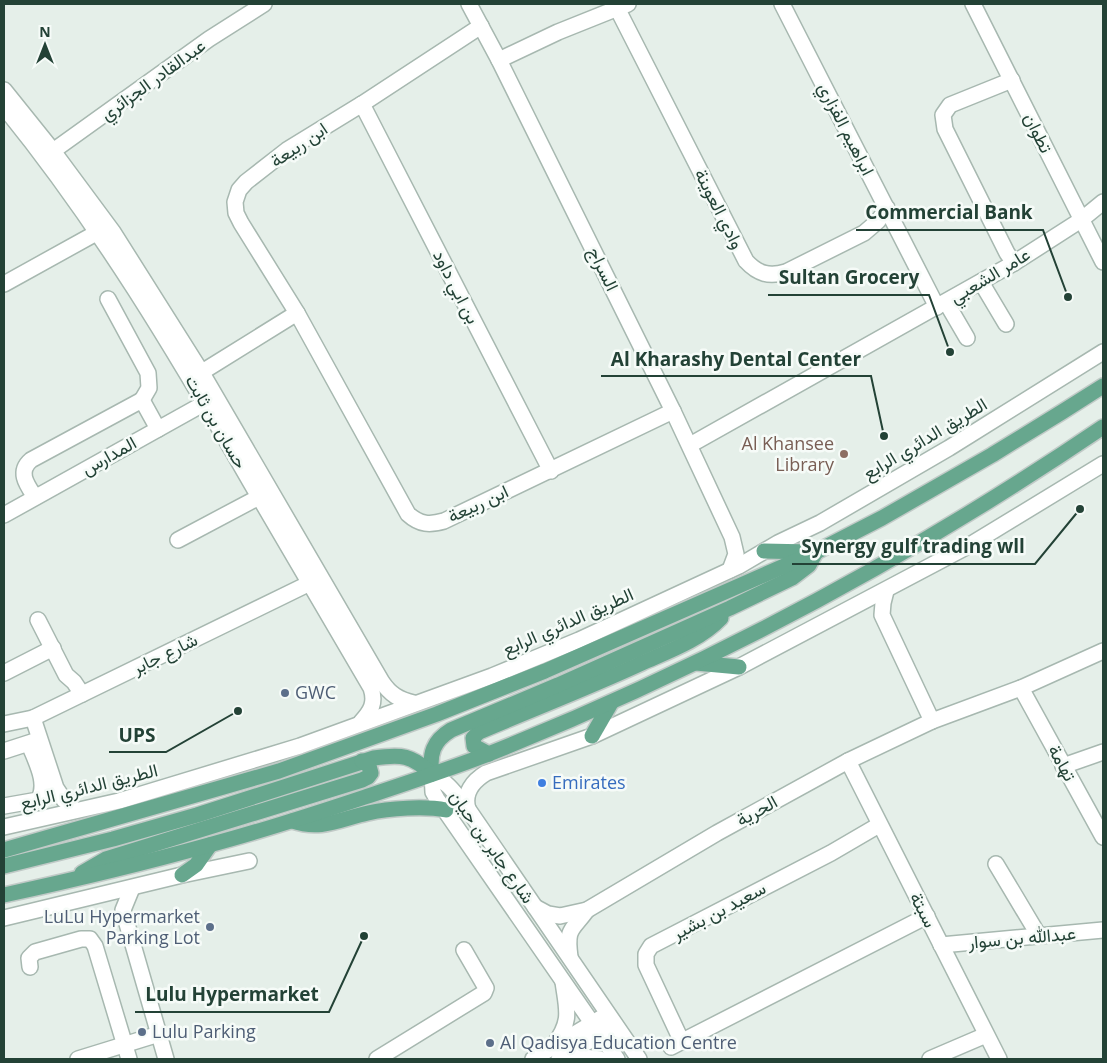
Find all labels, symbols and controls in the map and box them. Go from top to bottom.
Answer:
north arrow [20,20,70,70]
text: N [39,22,51,41]
street label: عبدالقادر الجزائري [95,33,212,129]
street label: ابراهيم الفزاري [810,78,881,181]
street label: تطوان [1019,108,1059,157]
street label: ابن ربيعة [265,116,332,172]
street label: وادي العوينة [686,164,750,254]
callout: Commercial Bank [856,196,1043,230]
text: Commercial Bank [865,199,1033,225]
street label: السراج [582,242,625,295]
street label: عامر الشعبي [945,242,1036,312]
street label: بن ابي داود [425,246,486,329]
callout: Sultan Grocery [768,261,929,295]
text: Sultan Grocery [779,264,919,290]
callout: Al Kharashy Dental Center [601,342,871,376]
text: Al Kharashy Dental Center [611,346,862,372]
street label: حسان بن ثابت [180,370,253,473]
street label: الطريق الدائري الرابع [858,392,993,488]
street label: المدارس [77,430,140,480]
place label: Al Khansee Library [742,431,835,476]
marker: Al Khansee Library [838,448,850,460]
street label: ابن ربيعة [443,479,512,528]
callout: Synergy gulf trading wll [792,530,1035,564]
text: Synergy gulf trading wll [801,533,1025,559]
street label: الطريق الدائري الرابع [498,581,638,664]
street label: شارع جابر [127,627,202,681]
place label: GWC [295,680,336,704]
marker: GWC [279,687,291,699]
callout: UPS [109,718,166,752]
text: UPS [119,722,155,748]
street label: تهامة [1043,740,1083,785]
street label: الطريق الدائري الرابع [17,757,161,819]
place label: Emirates [552,770,626,794]
marker: Emirates [536,777,548,789]
street label: شارع جابر بن حيان [444,785,541,908]
street label: الحرية [732,789,781,831]
street label: سعيد بن بشير [667,875,770,945]
street label: سبتة [905,888,943,931]
place label: LuLu Hypermarket Parking Lot [44,904,200,949]
street label: عبدالله بن سوار [966,920,1077,954]
marker: LuLu Hypermarket Parking Lot [204,921,216,933]
callout: Lulu Hypermarket [135,978,329,1012]
text: Lulu Hypermarket [145,981,319,1007]
place label: Lulu Parking [152,1019,256,1043]
marker: Lulu Parking [136,1026,148,1038]
place label: Al Qadisya Education Centre [500,1030,737,1054]
marker: Al Qadisya Education Centre [484,1037,496,1049]

